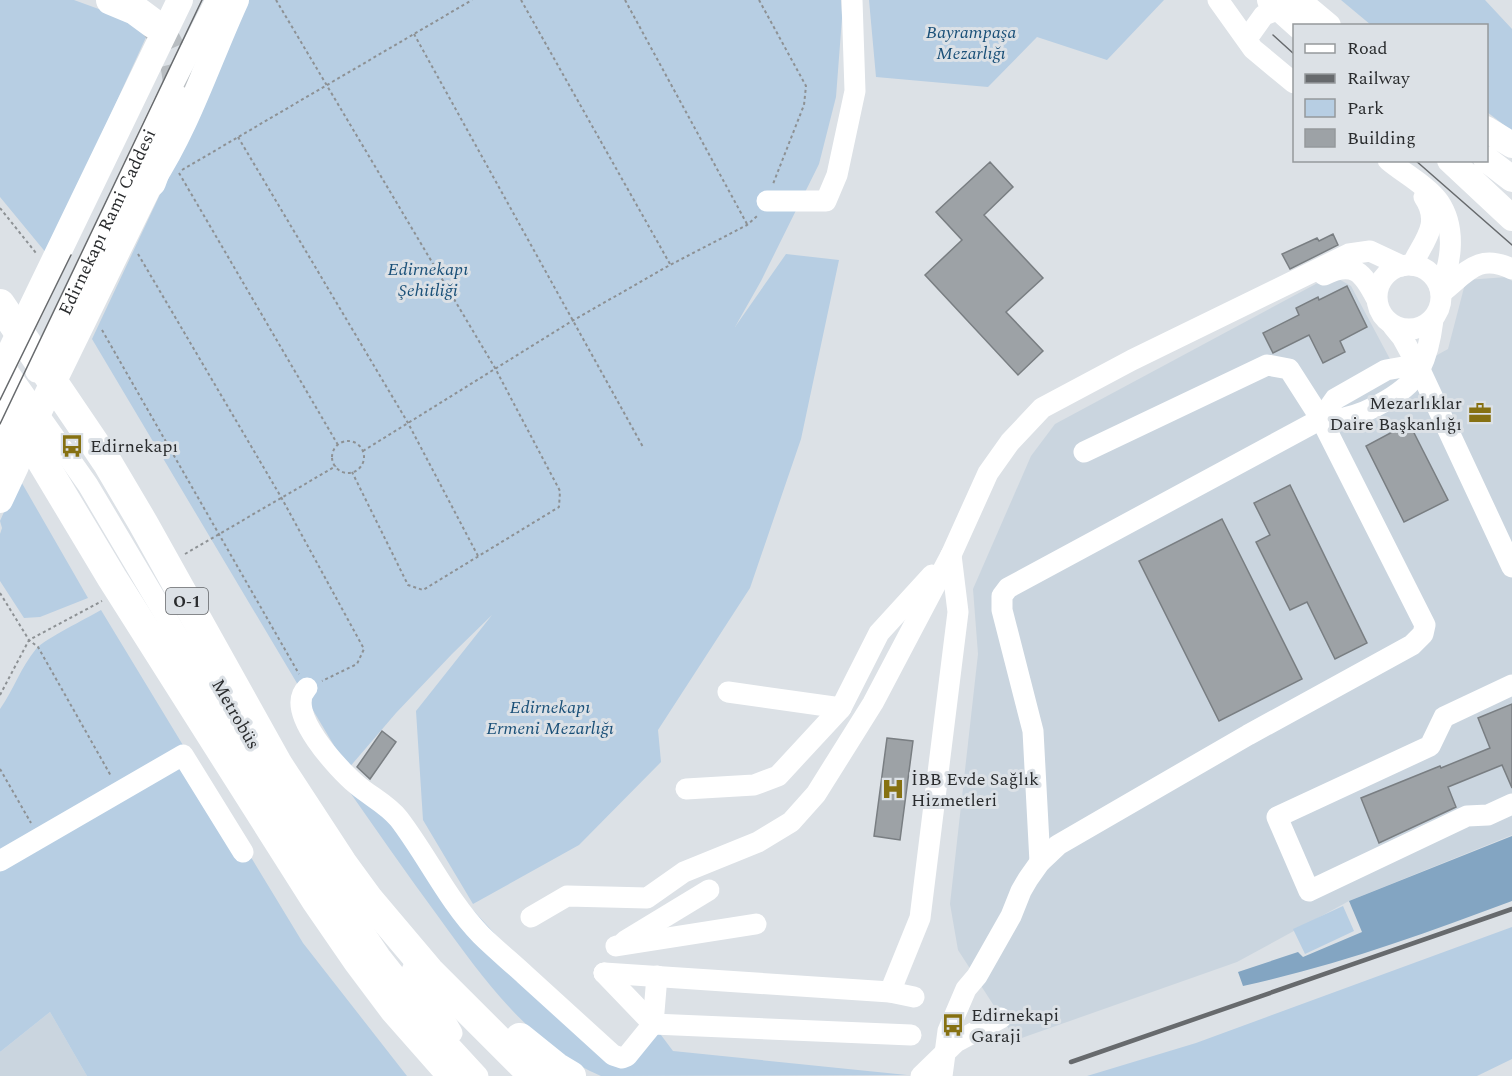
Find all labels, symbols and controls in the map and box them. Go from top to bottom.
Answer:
park label: Bayrampaşa Mezarlığı [926,19,1016,67]
legend [1293,24,1488,162]
text: Road [1347,35,1388,62]
text: Railway [1347,65,1411,92]
text: Park [1347,95,1384,122]
street label: Edirnekapı Rami Caddesi [52,125,163,320]
text: Building [1347,125,1416,152]
park label: Edirnekapı Şehitliği [388,256,468,304]
place label: Mezarlıklar Daire Başkanlığı [1329,390,1462,438]
office icon: Mezarlıklar Daire Başkanlığı [1467,400,1493,426]
bus stop icon: Edirnekapı [59,433,85,459]
place label: Edirnekapı [90,433,178,460]
road number: O-1 [166,588,208,614]
street label: Metrobüs [205,674,267,754]
park label: Edirnekapı Ermeni Mezarlığı [486,694,614,742]
place label: İBB Evde Sağlık Hizmetleri [911,766,1039,814]
hospital icon: İBB Evde Sağlık Hizmetleri [880,776,906,802]
place label: Edirnekapi Garaji [971,1002,1059,1050]
bus stop icon: Edirnekapi Garaji [940,1012,966,1038]

